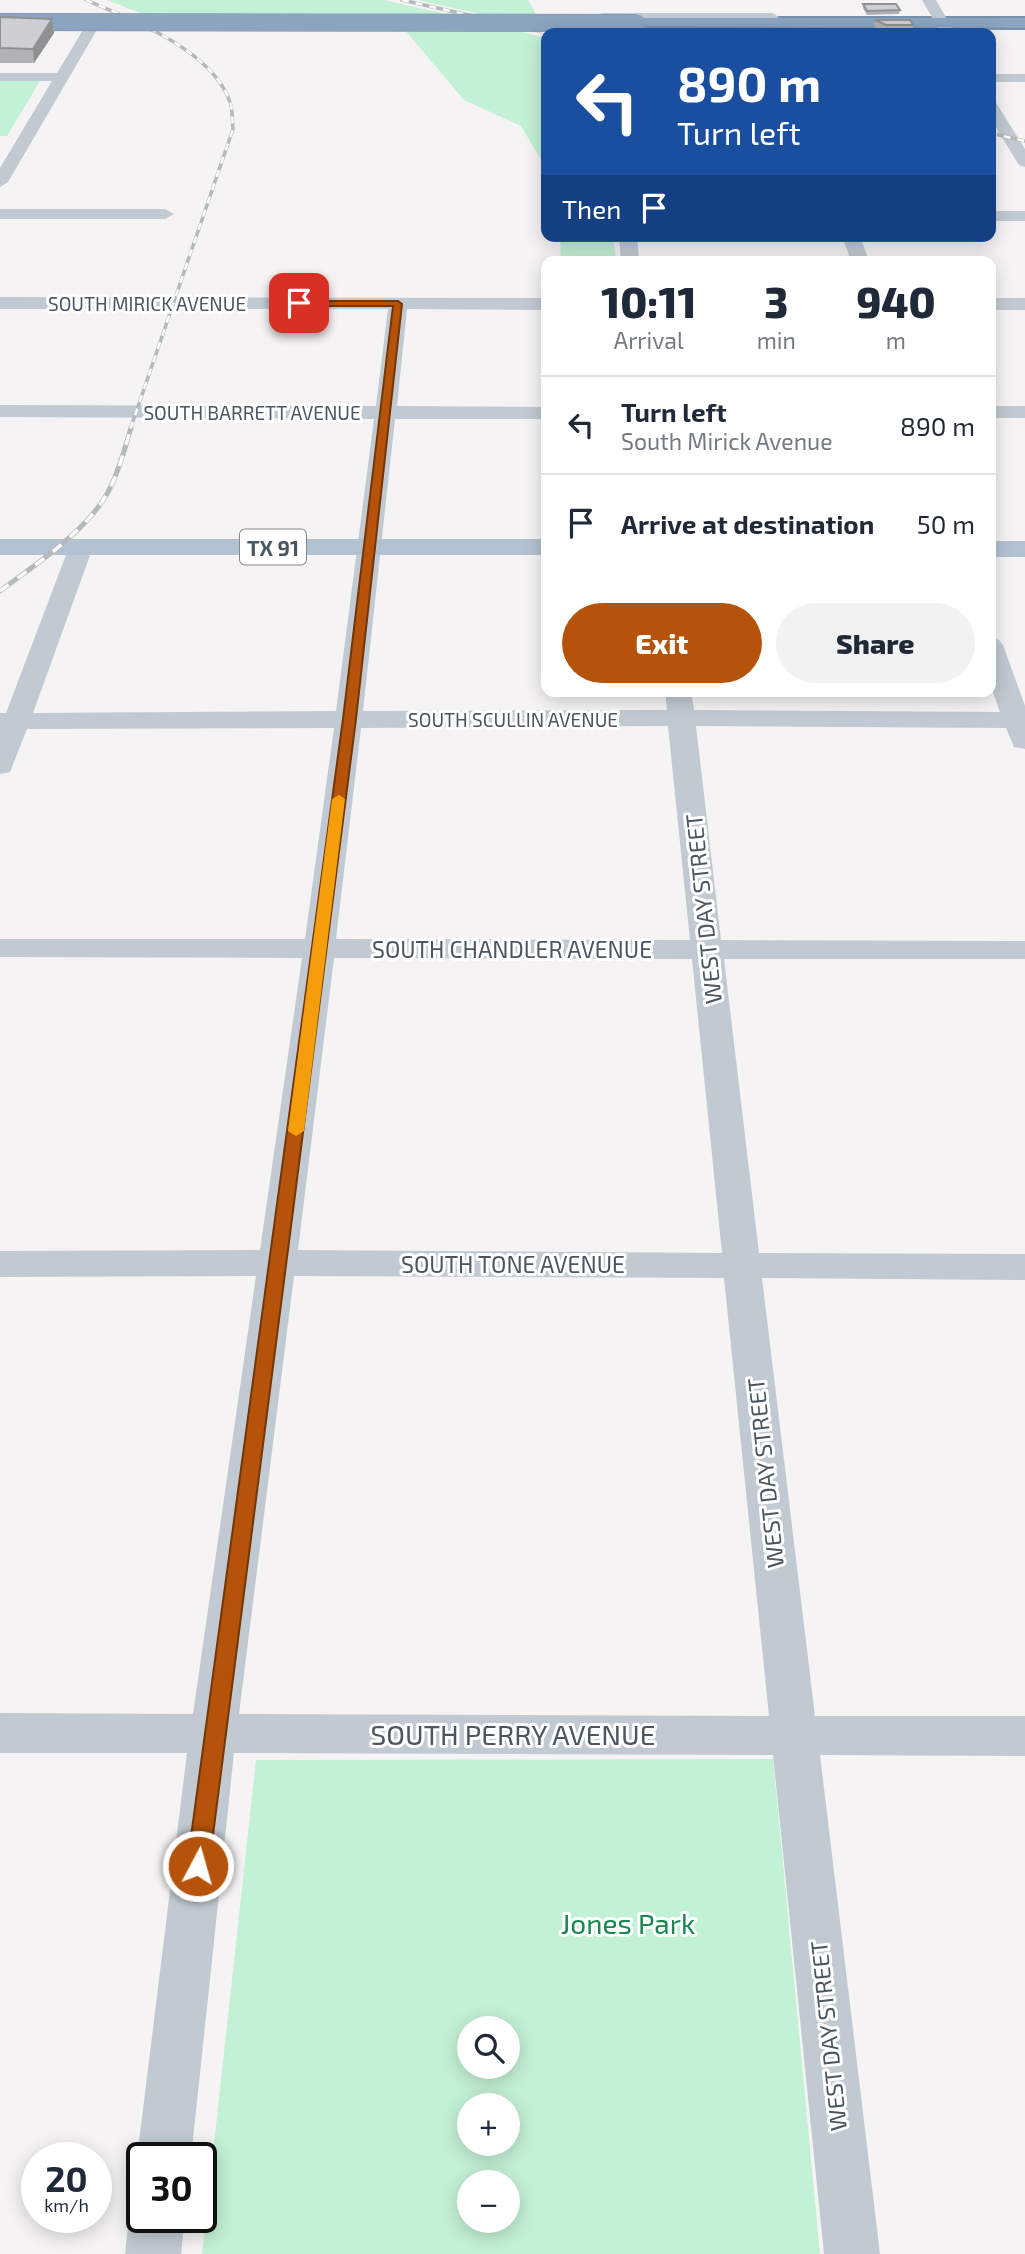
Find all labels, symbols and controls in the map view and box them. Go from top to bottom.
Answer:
text: 890 m [677,53,821,112]
icon: left [562,56,653,147]
text: Turn left [677,113,801,151]
icon: arrive [635,189,673,227]
text: Then [562,193,621,224]
pin [269,273,329,333]
text: 10:11 [601,276,696,326]
text: 3 [764,276,788,326]
text: 940 [856,276,936,326]
icon: arrive [280,284,318,322]
street label: SOUTH MIRICK AVENUE [48,292,246,315]
text: Arrival [614,326,684,354]
text: min [757,326,796,354]
text: m [886,326,906,354]
text: Turn left [621,396,727,427]
street label: SOUTH BARRETT AVENUE [143,401,361,424]
icon: left [562,406,600,444]
text: 890 m [900,410,975,441]
text: South Mirick Avenue [621,427,833,455]
icon: arrive [562,504,600,542]
text: Arrive at destination [621,508,874,539]
text: 50 m [917,508,975,539]
road number: TX 91 [240,530,306,564]
button: Exit [562,603,762,683]
button: Share [776,603,975,683]
street label: SOUTH SCULLIN AVENUE [408,708,618,731]
street label: WEST DAY STREET [679,813,727,1005]
street label: SOUTH CHANDLER AVENUE [372,935,652,963]
street label: SOUTH TONE AVENUE [401,1250,625,1278]
street label: WEST DAY STREET [741,1377,789,1569]
street label: SOUTH PERRY AVENUE [371,1717,655,1751]
position arrow [161,1829,235,1903]
park label: Jones Park [561,1906,695,1940]
street label: WEST DAY STREET [804,1940,852,2132]
map controls [457,2016,520,2233]
button: search [457,2016,520,2079]
button: + [457,2093,520,2156]
speed limit sign: 30 [126,2142,217,2233]
text: 20 [45,2157,88,2199]
button: − [457,2170,520,2233]
text: km/h [44,2194,89,2216]

